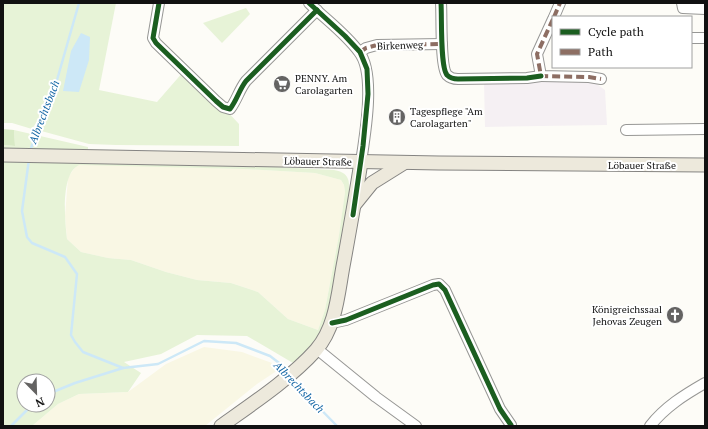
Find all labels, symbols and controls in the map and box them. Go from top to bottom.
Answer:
legend [552,16,692,68]
text: Cycle path [588,24,644,39]
street label: Birkenweg [377,38,424,53]
text: Path [588,44,613,59]
place label: PENNY. Am Carolagarten [295,72,353,97]
supermarket icon: PENNY. Am Carolagarten [272,74,292,94]
water label: Albrechtsbach [25,78,63,147]
place label: Tagespflege "Am Carolagarten" [410,105,483,130]
building icon: Tagespflege "Am Carolagarten" [387,107,407,127]
street label: Löbauer Straße [284,154,352,169]
street label: Löbauer Straße [608,159,676,172]
place label: Königreichssaal Jehovas Zeugen [592,303,662,328]
church icon: Königreichssaal Jehovas Zeugen [665,305,685,325]
water label: Albrechtsbach [270,357,327,416]
north arrow [16,373,56,413]
text: N [33,394,46,411]

